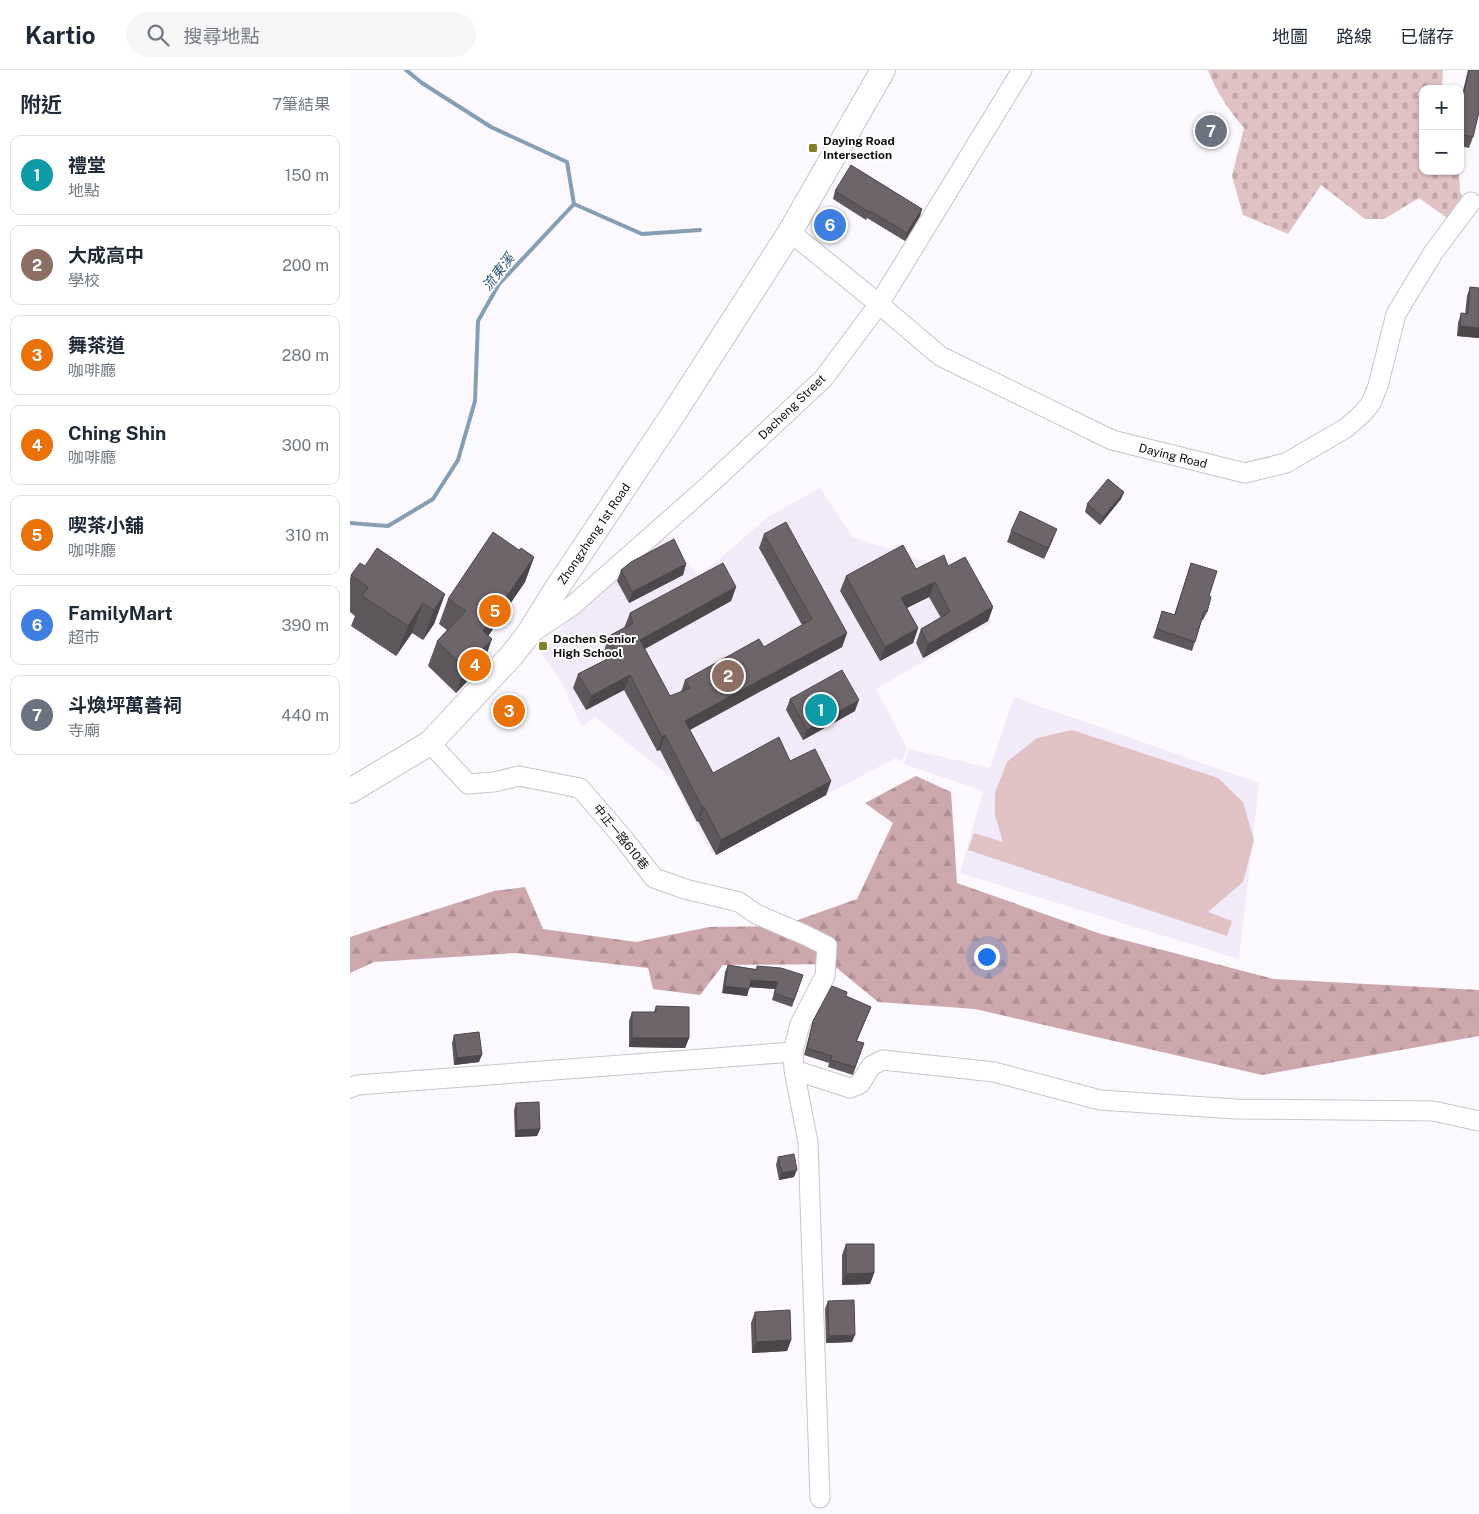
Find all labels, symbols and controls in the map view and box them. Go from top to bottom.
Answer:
search box [126,12,476,57]
text: Kartio [25,21,96,49]
icon: search [144,21,172,49]
text: 搜尋地點 [184,25,260,47]
text: 地圖 [1272,26,1308,47]
text: 路線 [1336,26,1372,47]
text: 已儲存 [1400,26,1454,47]
map controls [1419,85,1464,175]
button: + [1419,85,1464,130]
text: 附近 [20,92,62,117]
text: 7筆結果 [272,95,330,114]
pin: 7 [1195,112,1227,150]
button: − [1419,130,1464,175]
place label: Daying Road Intersection [823,134,895,162]
marker: Daying Road Intersection [807,142,819,154]
text: 禮堂 [68,154,106,176]
text: 1 [34,166,40,185]
text: 150 m [285,166,329,185]
text: 地點 [68,181,100,200]
pin: 6 [814,206,846,244]
text: 大成高中 [68,244,144,266]
water label: 流東溪 [479,249,518,293]
text: 2 [32,256,42,275]
text: 200 m [282,256,329,275]
text: 學校 [68,271,100,290]
text: 舞茶道 [68,334,125,356]
text: 3 [32,346,42,365]
text: 280 m [282,346,329,365]
text: 咖啡廳 [68,361,116,380]
street label: Dacheng Street [756,371,829,442]
text: Ching Shin [68,422,166,444]
text: 4 [32,436,42,455]
text: 300 m [282,436,329,455]
street label: Daying Road [1137,441,1209,471]
text: 咖啡廳 [68,448,116,467]
street label: Zhongzheng 1st Road [555,481,633,587]
text: 喫茶小舖 [68,514,144,536]
text: 5 [32,526,42,545]
text: 310 m [285,526,329,545]
text: 咖啡廳 [68,541,116,560]
pin: 5 [479,592,511,630]
text: FamilyMart [68,602,173,624]
text: 6 [32,616,42,635]
text: 390 m [282,616,329,635]
text: 超市 [68,628,100,647]
place label: Dachen Senior High School [553,632,636,660]
marker: Dachen Senior High School [537,640,549,652]
pin: 4 [459,646,491,684]
pin: 2 [712,657,744,695]
pin: 1 [805,691,837,729]
pin: 3 [493,692,525,730]
text: 斗煥坪萬善祠 [68,694,182,716]
text: 7 [32,706,42,725]
text: 440 m [281,706,329,725]
text: 寺廟 [68,721,100,740]
street label: 中正一路610巷 [590,802,652,872]
your location [974,944,1000,970]

